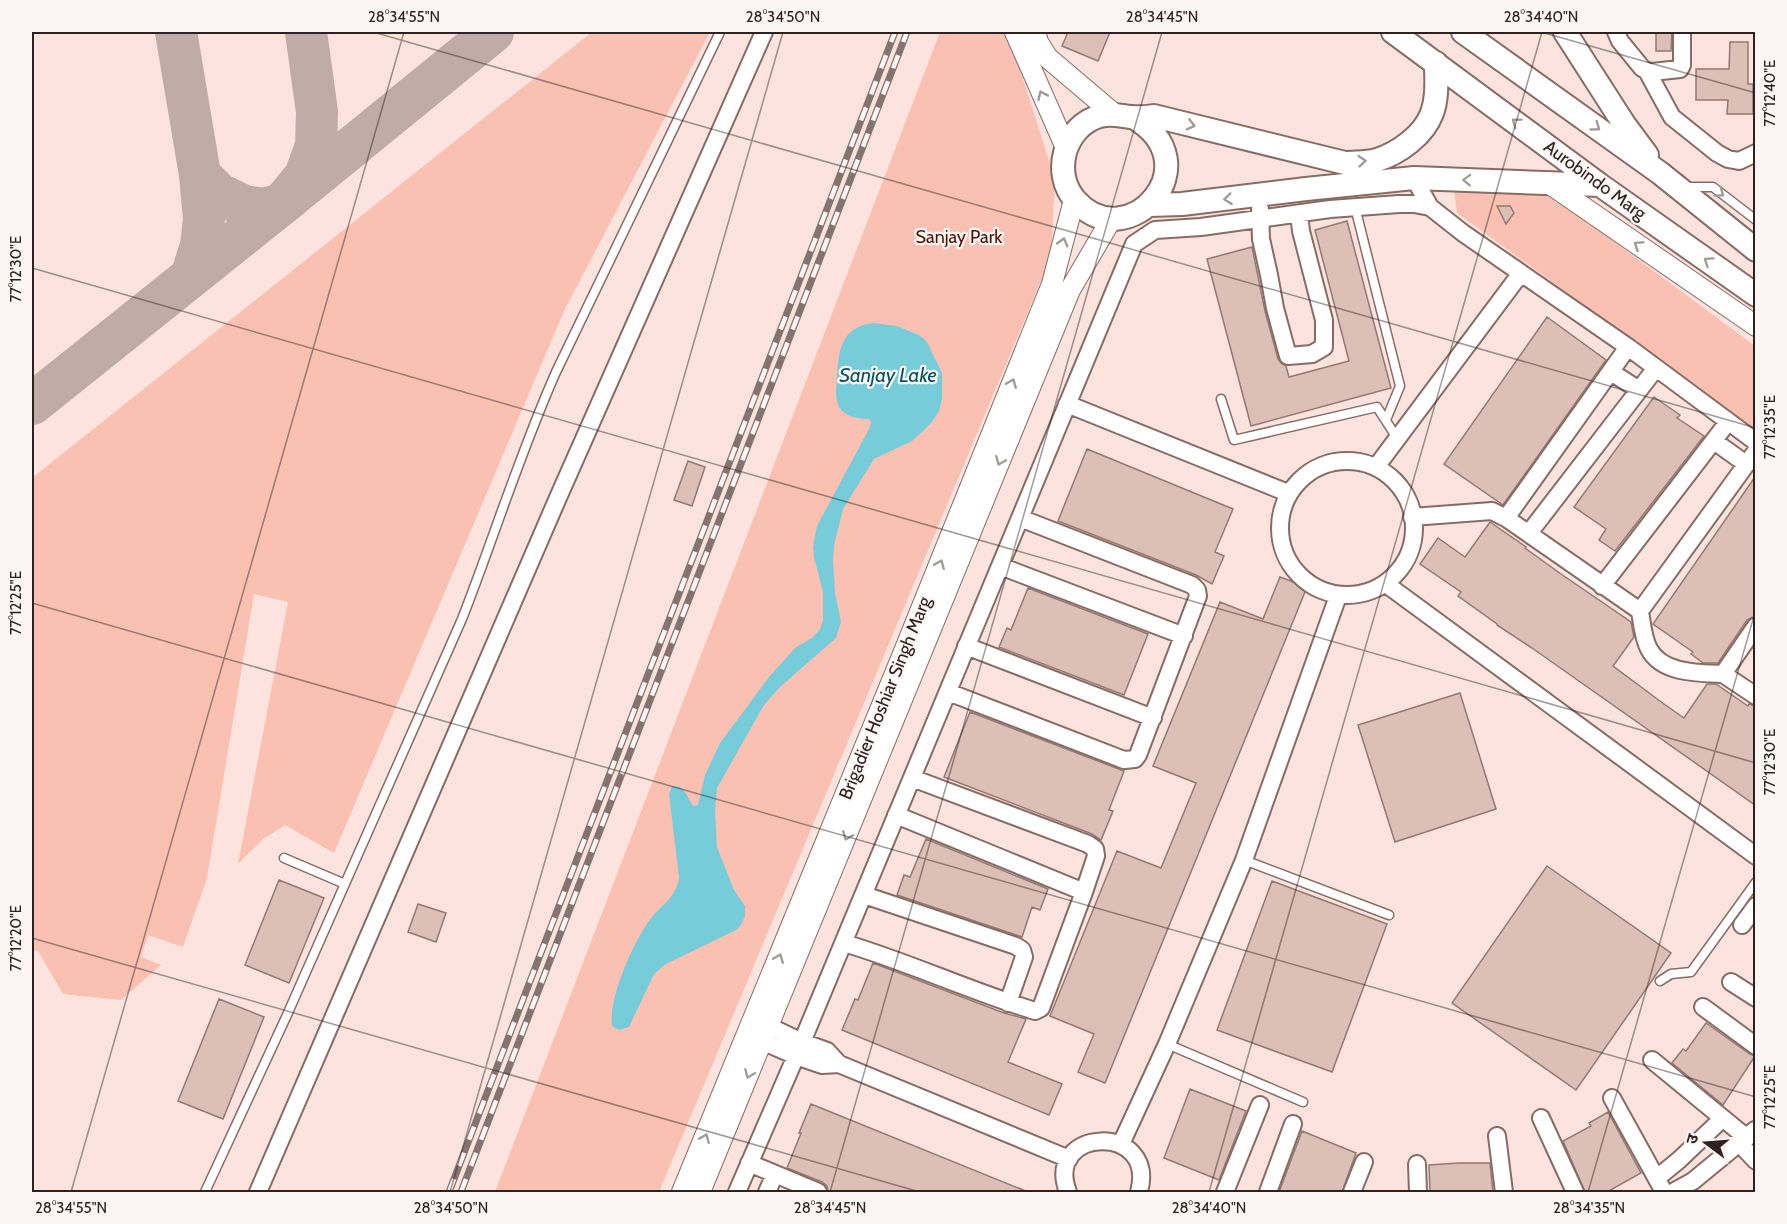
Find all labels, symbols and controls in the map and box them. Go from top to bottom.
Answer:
text: 28°34'55"N [368,8,440,26]
text: 28°34'50"N [746,8,820,26]
text: 28°34'45"N [1126,8,1198,26]
text: 28°34'40"N [1504,8,1578,26]
text: 77°12'40"E [1761,60,1779,126]
one-way arrow [1038,90,1050,101]
one-way arrow [1186,118,1196,131]
one-way arrow [1511,118,1522,129]
one-way arrow [1589,120,1600,131]
street label: Aurobindo Marg [1540,135,1651,225]
one-way arrow [1358,155,1367,168]
one-way arrow [1463,174,1472,186]
one-way arrow [1713,186,1724,197]
one-way arrow [1223,192,1232,204]
park label: Sanjay Park [916,226,1003,248]
text: 77°12'30"E [7,236,25,302]
one-way arrow [1056,237,1068,248]
one-way arrow [1634,241,1645,252]
one-way arrow [1703,257,1714,268]
water label: Sanjay Lake [839,363,937,387]
one-way arrow [1005,378,1018,388]
text: 77°12'35"E [1761,395,1779,459]
one-way arrow [995,454,1007,465]
one-way arrow [933,559,945,570]
text: 77°12'25"E [7,571,25,635]
street label: Brigadier Hoshiar Singh Marg [834,592,936,803]
text: 77°12'30"E [1761,729,1779,795]
one-way arrow [842,829,854,840]
text: 77°12'20"E [7,905,25,971]
one-way arrow [772,954,784,965]
text: 77°12'25"E [1761,1065,1779,1129]
one-way arrow [744,1068,756,1079]
north arrow [1676,1113,1736,1173]
text: उ [1682,1131,1703,1146]
one-way arrow [698,1134,710,1145]
text: 28°34'55"N [35,1199,107,1217]
text: 28°34'50"N [414,1199,488,1217]
text: 28°34'45"N [794,1199,866,1217]
text: 28°34'40"N [1172,1199,1246,1217]
text: 28°34'35"N [1553,1199,1625,1217]

